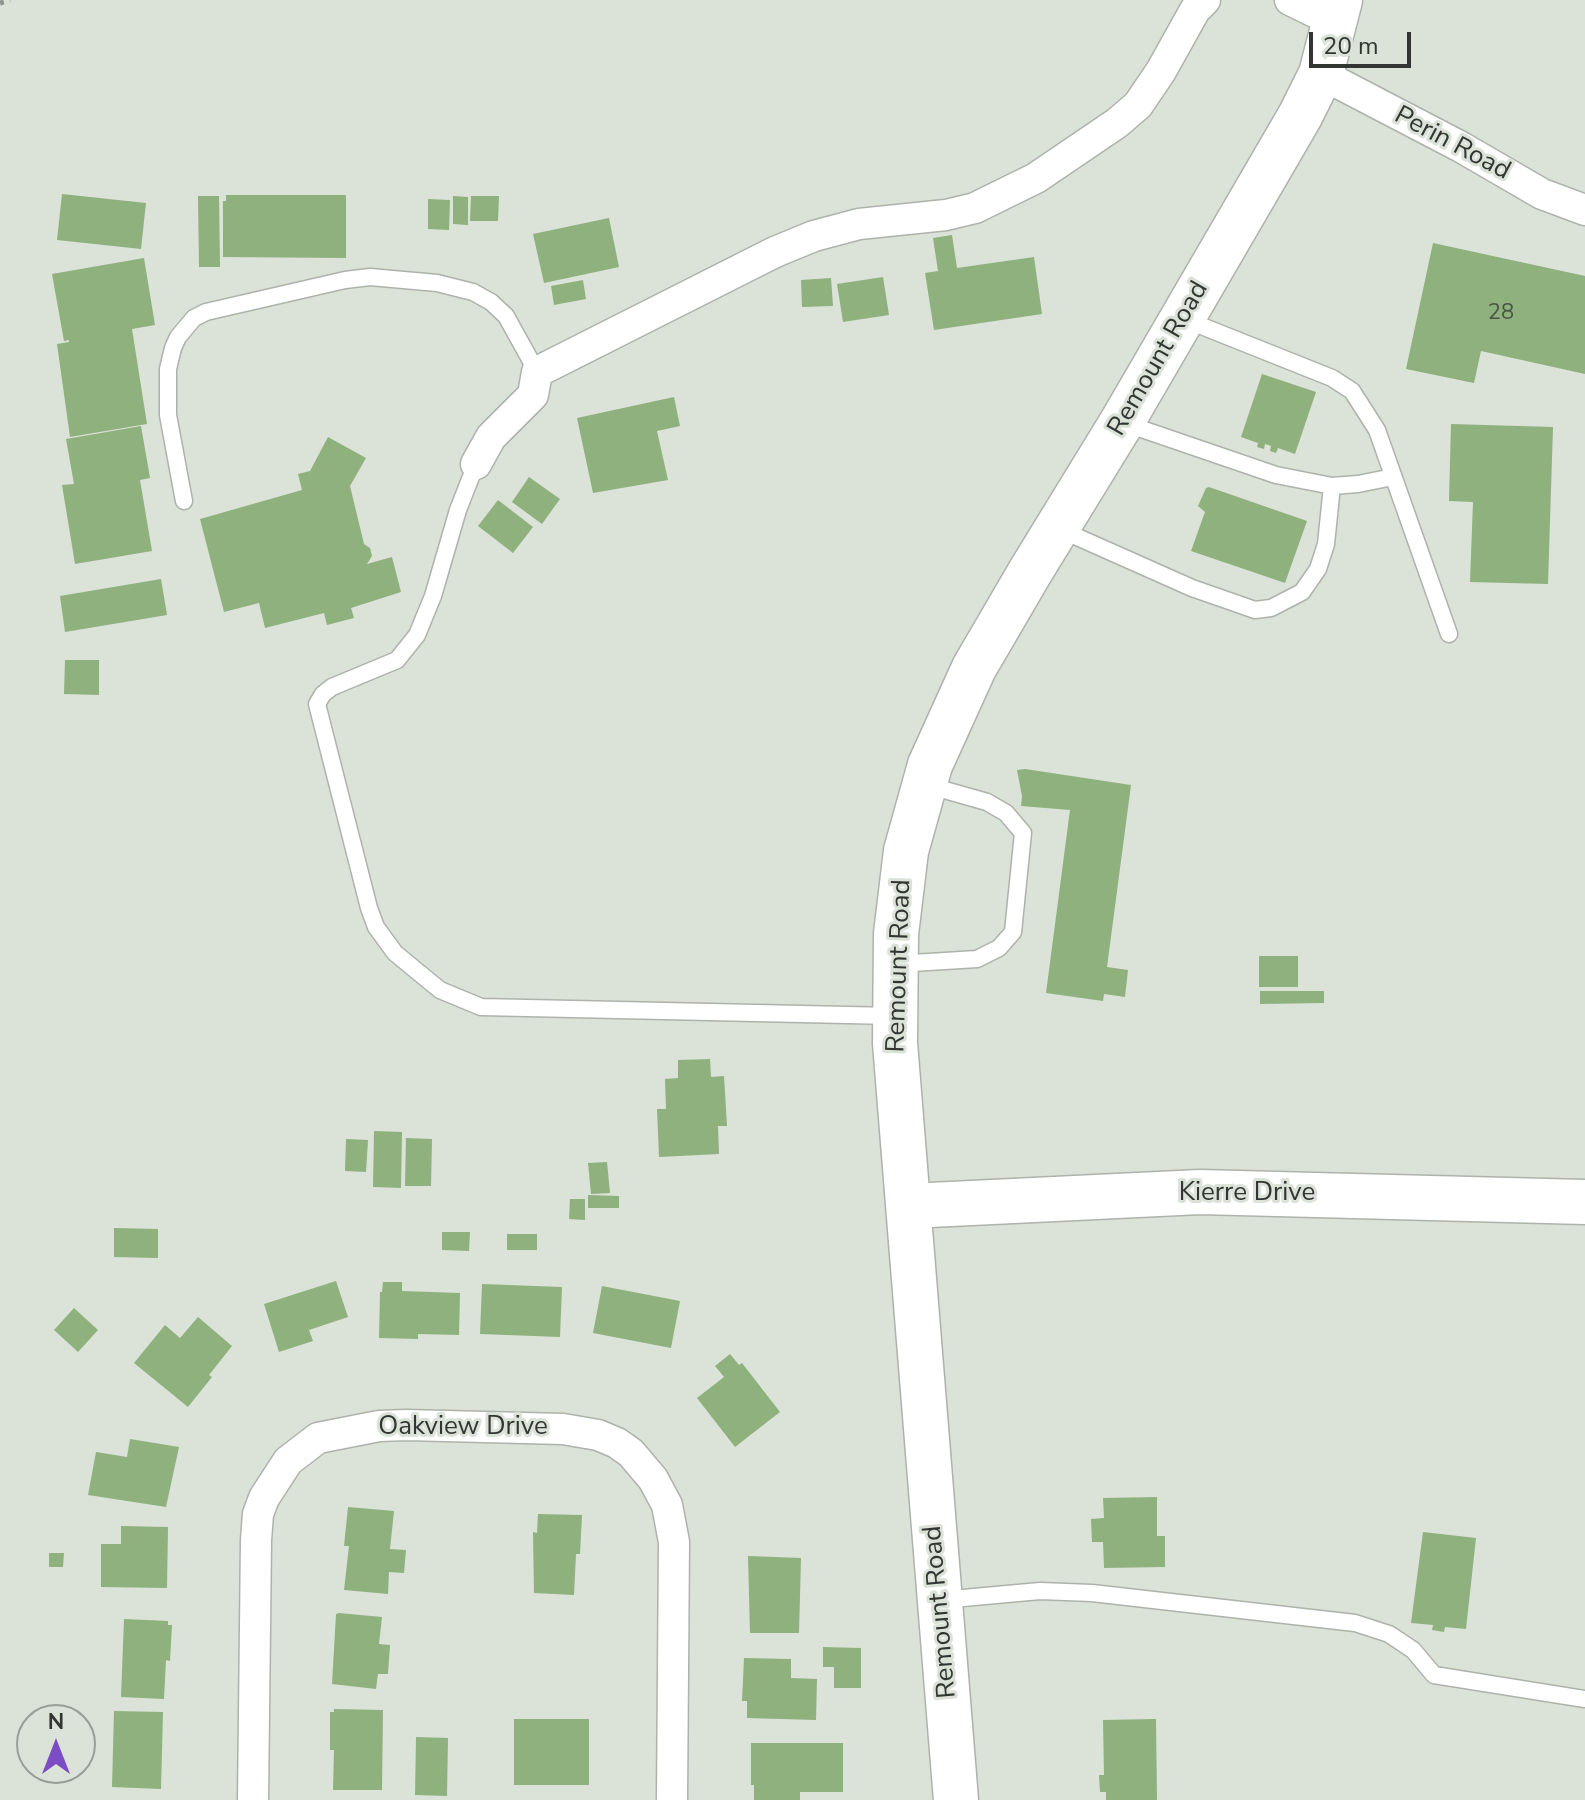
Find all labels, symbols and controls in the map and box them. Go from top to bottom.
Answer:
scale bar [1313,16,1415,66]
text: 20 m [1323,30,1379,62]
street label: Perin Road [1389,100,1515,188]
street label: Remount Road [1102,276,1216,442]
house number: 28 [1488,301,1514,327]
street label: Remount Road [881,879,919,1053]
street label: Kierre Drive [1179,1178,1315,1210]
street label: Oakview Drive [378,1412,548,1444]
street label: Remount Road [918,1524,964,1700]
north arrow [16,1704,96,1784]
text: N [48,1707,64,1737]

